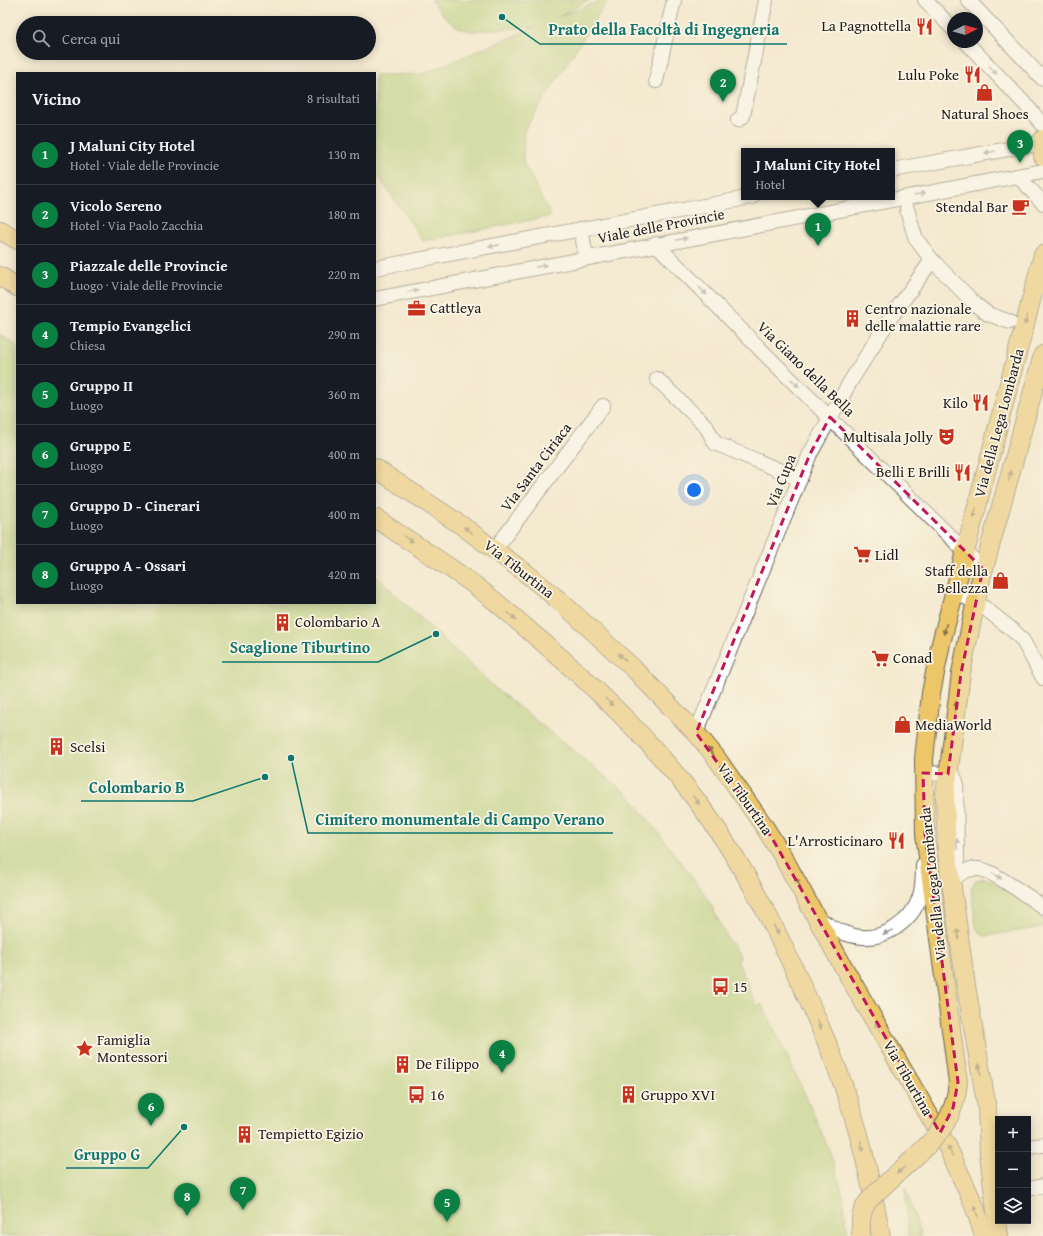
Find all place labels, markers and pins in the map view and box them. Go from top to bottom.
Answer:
place label: La Pagnottella [821,15,911,36]
callout: Prato della Facoltà di Ingegneria [540,16,787,44]
restaurant icon: La Pagnottella [914,16,934,36]
place label: Lulu Poke [898,64,959,85]
restaurant icon: Lulu Poke [962,65,982,85]
pin: 2 [710,69,736,102]
shop icon: Natural Shoes [975,83,995,103]
place label: Natural Shoes [941,103,1029,124]
pin: 3 [1007,130,1033,163]
place label: Stendal Bar [936,196,1008,217]
cafe icon: Stendal Bar [1011,197,1031,217]
pin: 1 [805,213,831,246]
place label: Cattleya [430,297,481,318]
office icon: Cattleya [407,298,427,318]
place label: Centro nazionale delle malattie rare [865,298,981,336]
building icon: Centro nazionale delle malattie rare [842,308,862,328]
place label: Kilo [943,392,968,413]
restaurant icon: Kilo [971,393,991,413]
place label: Multisala Jolly [843,426,934,447]
theatre icon: Multisala Jolly [936,427,956,447]
place label: Belli E Brilli [876,461,950,482]
restaurant icon: Belli E Brilli [953,462,973,482]
place label: Lidl [875,544,899,565]
supermarket icon: Lidl [852,545,872,565]
place label: Staff della Bellezza [925,560,988,598]
shop icon: Staff della Bellezza [991,570,1011,590]
place label: Colombario A [295,611,380,632]
building icon: Colombario A [272,612,292,632]
callout: Scaglione Tiburtino [222,634,378,662]
place label: Conad [893,647,932,668]
supermarket icon: Conad [870,648,890,668]
place label: MediaWorld [915,714,992,735]
shop icon: MediaWorld [892,715,912,735]
place label: Scelsi [70,736,105,757]
building icon: Scelsi [47,737,67,757]
callout: Colombario B [81,773,193,801]
callout: Cimitero monumentale di Campo Verano [308,805,613,833]
place label: L'Arrosticinaro [787,830,883,851]
restaurant icon: L'Arrosticinaro [886,831,906,851]
place label: 15 [733,976,747,997]
bus stop icon: 15 [710,977,730,997]
place label: Famiglia Montessori [97,1029,168,1067]
place icon: Famiglia Montessori [74,1039,94,1059]
pin: 4 [489,1040,515,1073]
place label: De Filippo [416,1053,480,1074]
building icon: De Filippo [393,1054,413,1074]
place label: 16 [430,1084,444,1105]
place label: Gruppo XVI [641,1084,715,1105]
bus stop icon: 16 [407,1085,427,1105]
building icon: Gruppo XVI [618,1085,638,1105]
pin: 6 [138,1093,164,1126]
place label: Tempietto Egizio [258,1123,364,1144]
building icon: Tempietto Egizio [235,1124,255,1144]
callout: Gruppo G [66,1140,148,1168]
pin: 7 [230,1177,256,1210]
pin: 8 [174,1183,200,1216]
pin: 5 [434,1189,460,1222]

